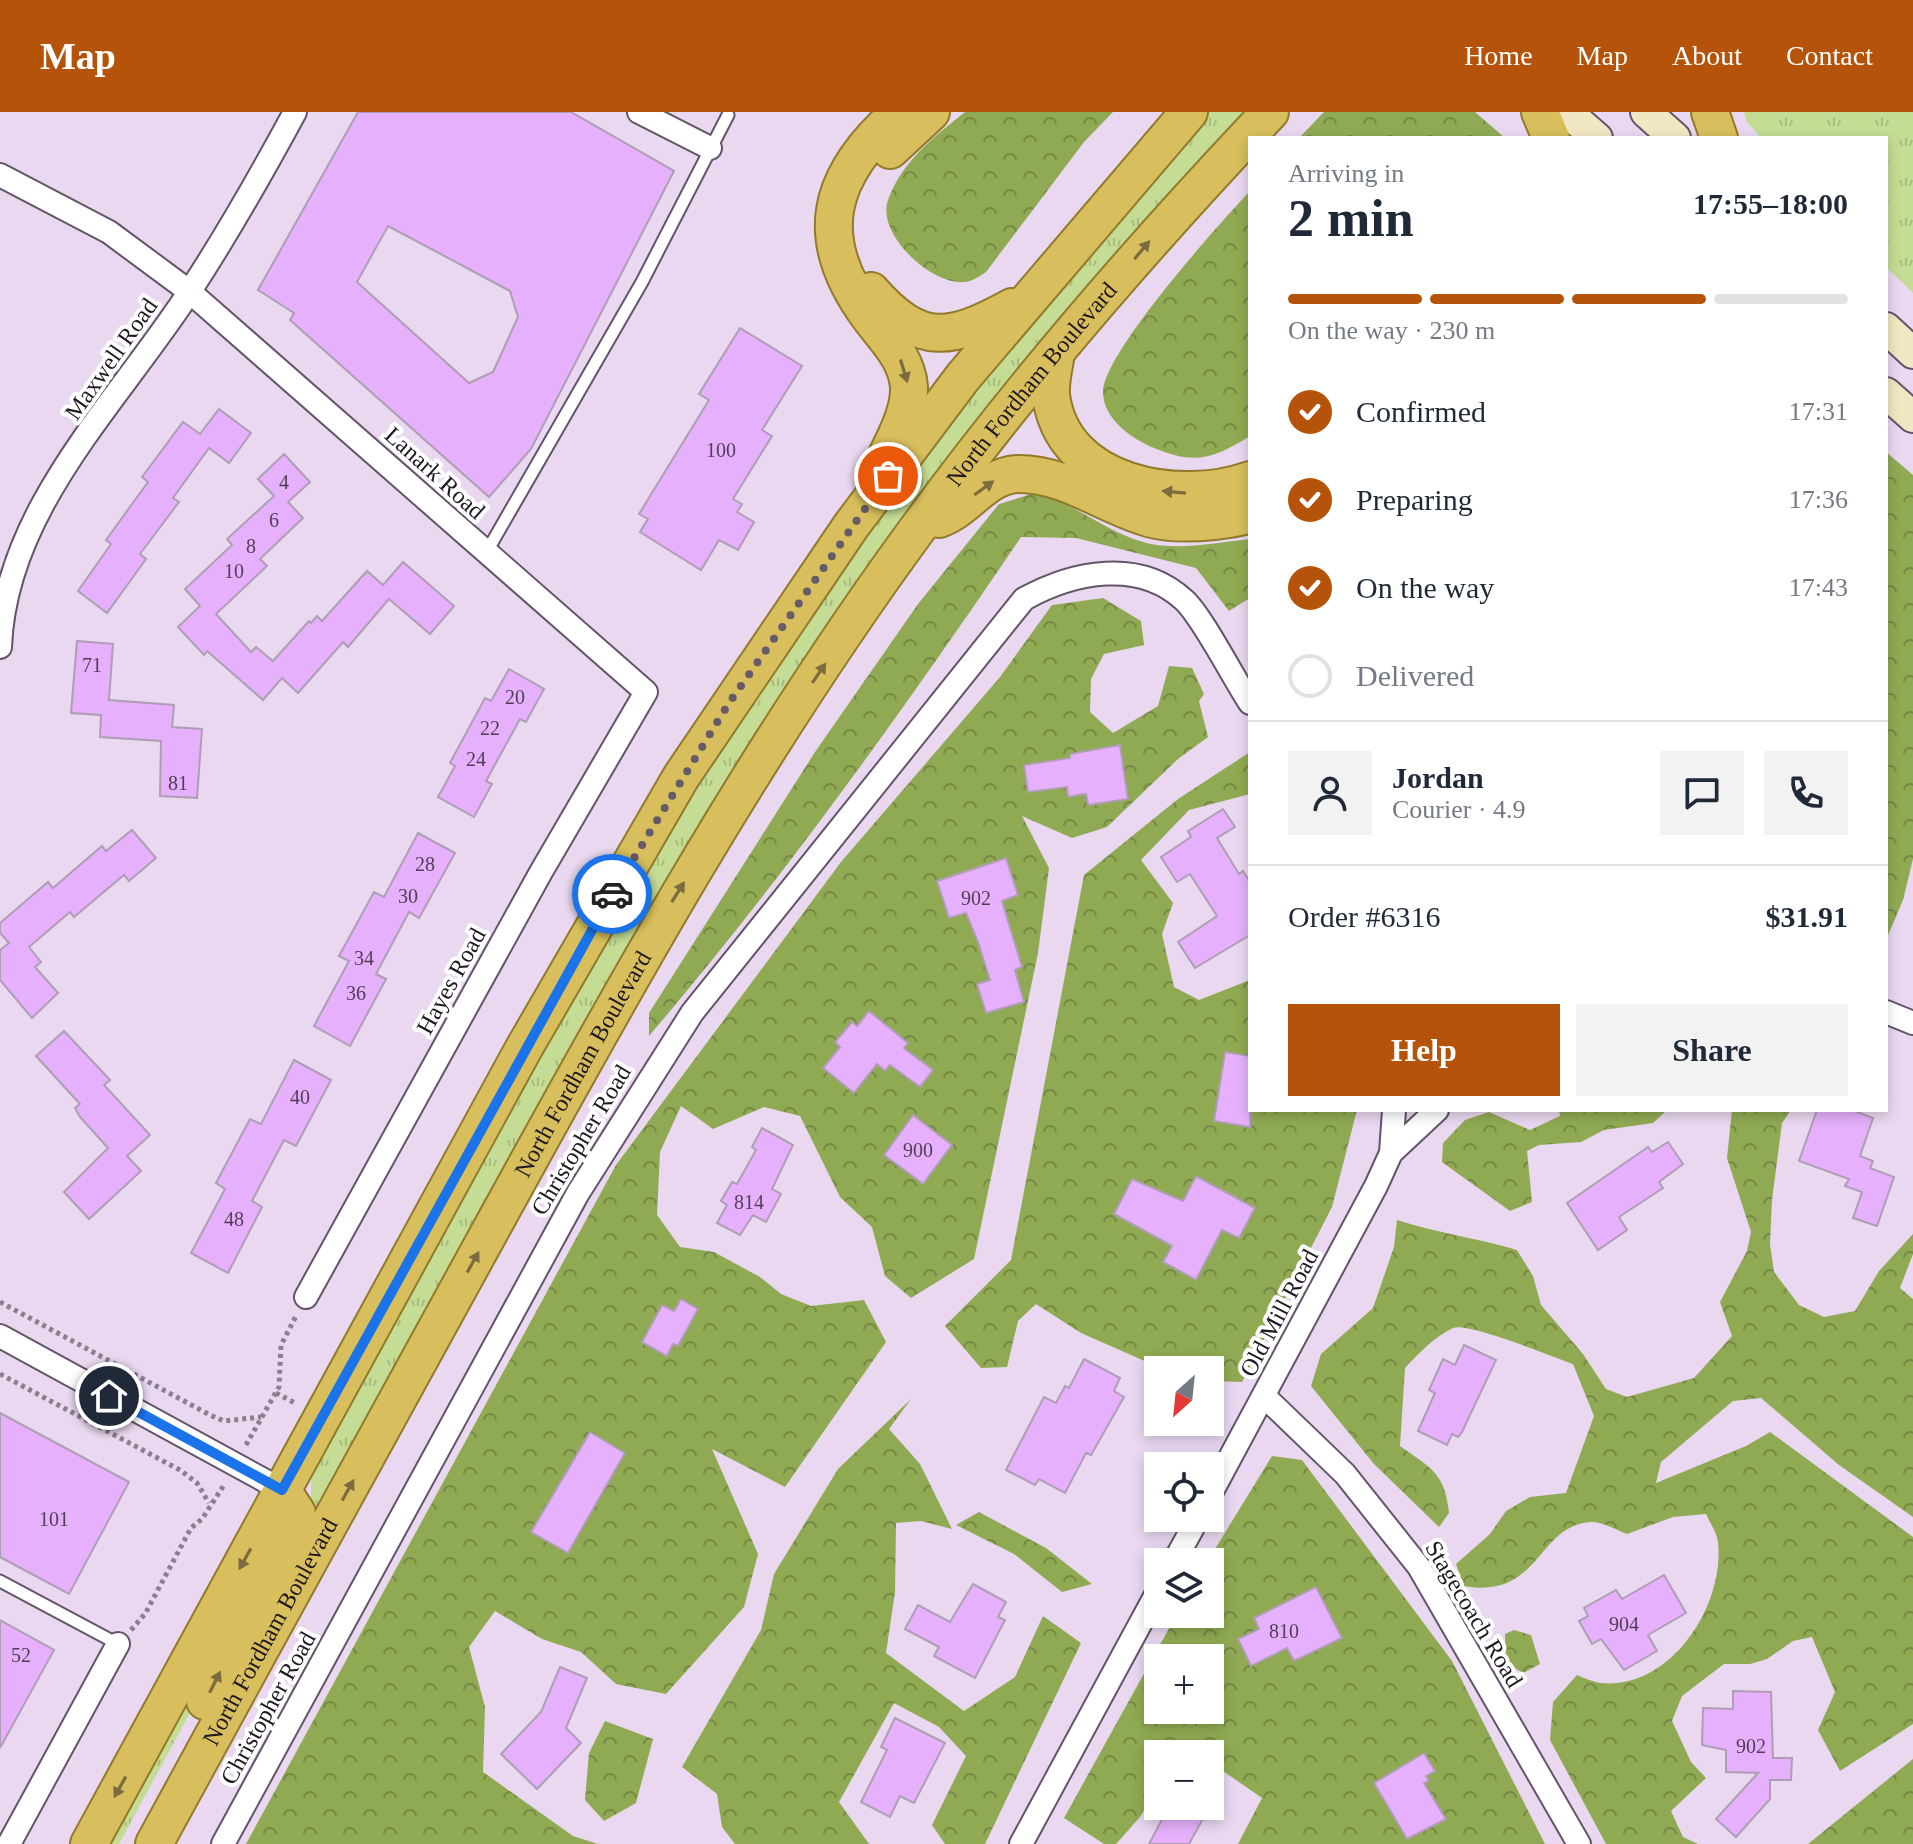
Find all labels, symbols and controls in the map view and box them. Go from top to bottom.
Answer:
text: Map [40,35,116,77]
text: Home [1464,40,1533,71]
text: Map [1577,40,1628,71]
text: About [1672,40,1742,71]
text: Contact [1786,40,1873,71]
text: Arriving in [1288,159,1404,188]
text: 17:55–18:00 [1693,187,1848,220]
text: 2 min [1288,190,1414,247]
one-way arrow [1133,240,1150,260]
street label: North Fordham Boulevard [941,277,1122,491]
street label: Maxwell Road [60,293,162,425]
text: On the way · 230 m [1288,316,1495,345]
one-way arrow [898,360,911,384]
icon: check [1288,390,1332,434]
text: Confirmed [1356,395,1486,428]
text: 17:31 [1789,397,1848,426]
street label: Lanark Road [380,422,490,524]
house number: 100 [706,439,736,461]
pin [854,442,922,510]
icon: bag [866,454,910,498]
house number: 4 [279,471,289,493]
icon: check [1288,478,1332,522]
one-way arrow [973,480,995,496]
text: Preparing [1356,483,1473,516]
one-way arrow [1161,485,1186,498]
text: 17:36 [1789,485,1848,514]
house number: 6 [269,509,279,531]
house number: 8 [246,535,256,557]
house number: 10 [224,560,244,582]
icon: check [1288,566,1332,610]
text: On the way [1356,571,1494,604]
text: 17:43 [1789,573,1848,602]
house number: 71 [82,654,102,676]
text: Delivered [1356,659,1474,692]
one-way arrow [811,663,826,684]
house number: 20 [505,686,525,708]
house number: 22 [480,717,500,739]
house number: 24 [466,748,486,770]
button: person [1288,751,1372,835]
button: chat [1660,751,1744,835]
button: phone [1764,751,1848,835]
text: Jordan [1392,761,1484,794]
house number: 81 [168,772,188,794]
text: Courier · 4.9 [1392,795,1526,824]
house number: 28 [415,853,435,875]
courier [572,854,652,934]
icon: car [590,872,634,916]
one-way arrow [671,881,685,903]
house number: 30 [398,885,418,907]
house number: 902 [961,887,991,909]
text: Order #6316 [1288,900,1440,933]
text: $31.91 [1766,900,1848,933]
street label: Hayes Road [411,924,491,1038]
house number: 34 [354,947,374,969]
street label: North Fordham Boulevard [509,947,656,1182]
house number: 36 [346,982,366,1004]
button: Help [1288,1004,1560,1096]
button: Share [1576,1004,1848,1096]
street label: Christopher Road [526,1060,636,1220]
house number: 40 [290,1086,310,1108]
house number: 900 [903,1139,933,1161]
house number: 814 [734,1191,764,1213]
house number: 48 [224,1208,244,1230]
street label: Old Mill Road [1235,1245,1323,1381]
one-way arrow [466,1251,479,1274]
north arrow [1144,1356,1224,1436]
map controls [1144,1356,1224,1820]
pin [75,1362,143,1430]
icon: home [87,1374,131,1418]
button: locate [1144,1452,1224,1532]
one-way arrow [340,1479,354,1501]
house number: 101 [39,1508,69,1530]
street label: North Fordham Boulevard [197,1514,343,1750]
street label: Stagecoach Road [1420,1536,1528,1692]
one-way arrow [238,1548,252,1570]
button: layers [1144,1548,1224,1628]
house number: 904 [1609,1613,1639,1635]
house number: 810 [1269,1620,1299,1642]
street label: Christopher Road [215,1627,321,1789]
house number: 52 [11,1644,31,1666]
button: + [1144,1644,1224,1724]
one-way arrow [209,1670,222,1693]
house number: 902 [1736,1735,1766,1757]
button: − [1144,1740,1224,1820]
one-way arrow [114,1776,128,1798]

